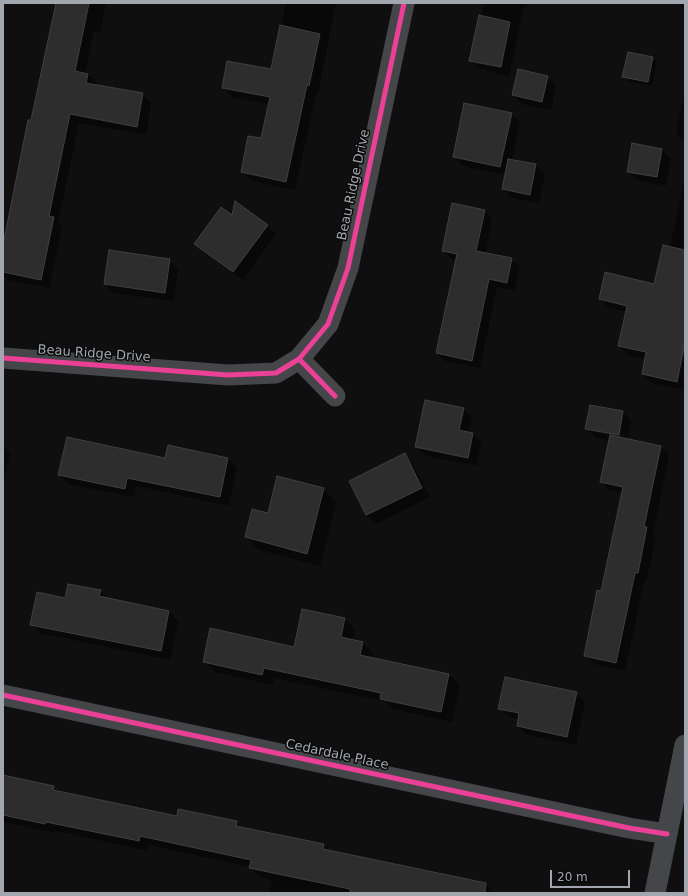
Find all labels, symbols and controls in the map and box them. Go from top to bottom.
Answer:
street label: Beau Ridge Drive [335,128,373,242]
street label: Beau Ridge Drive [37,342,151,366]
street label: Cedardale Place [284,736,390,774]
scale bar [552,862,632,888]
text: 20 m [557,870,588,884]

